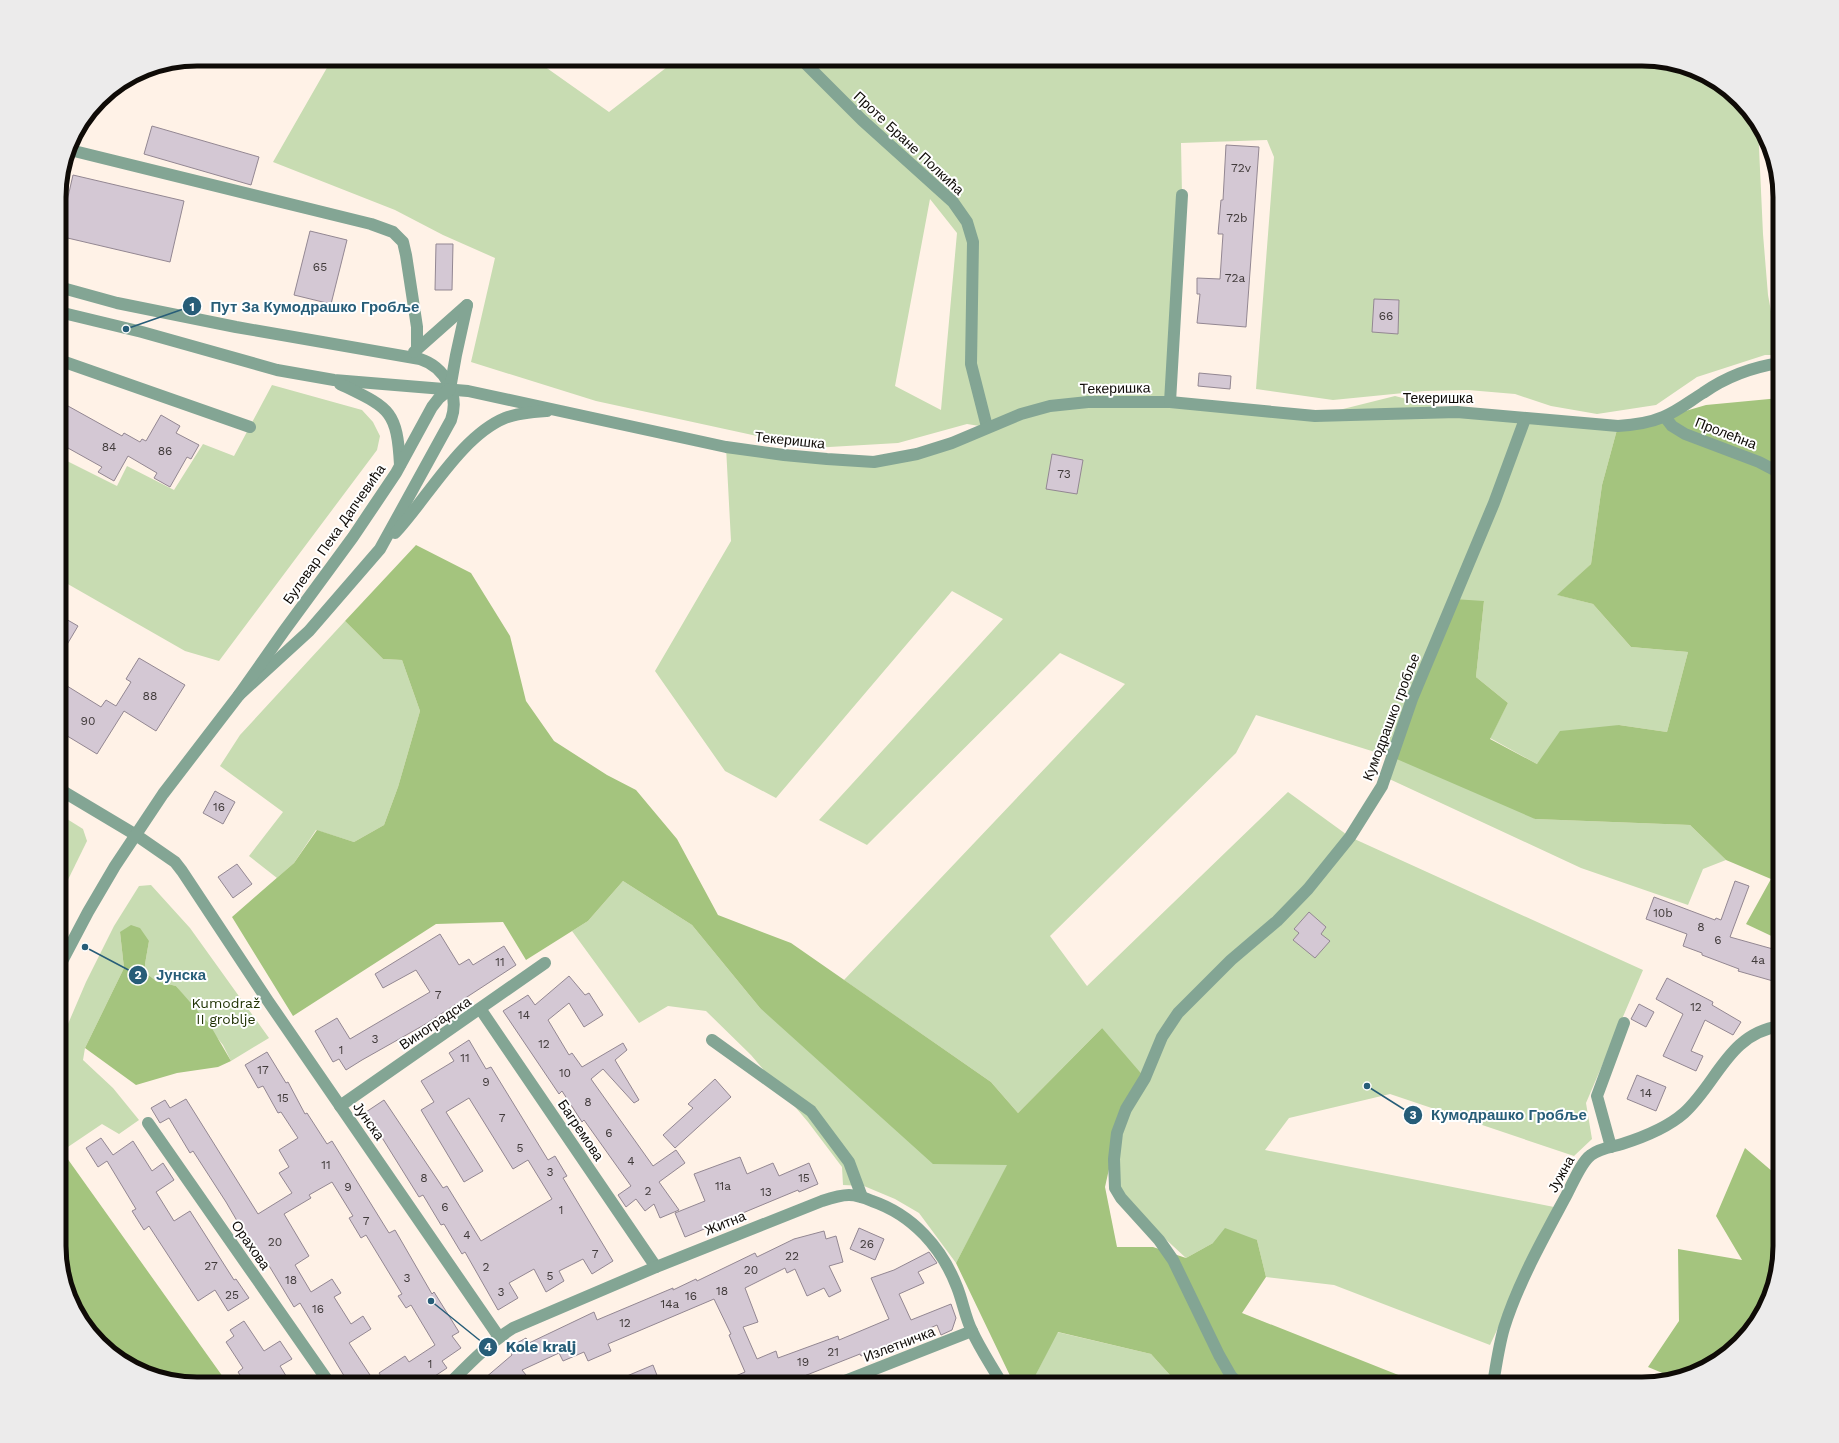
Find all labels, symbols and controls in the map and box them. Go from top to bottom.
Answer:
street label: Проте Бране Полкића [851,88,967,198]
house number: 72v [1231,161,1252,175]
house number: 72b [1226,211,1248,225]
house number: 65 [313,260,327,274]
house number: 72a [1225,271,1245,285]
callout: Пут За Кумодрашко Гробље [182,293,427,320]
text: Пут За Кумодрашко Гробље [211,298,419,316]
text: 1 [189,300,195,314]
house number: 66 [1379,309,1393,323]
street label: Текеришка [1080,379,1151,397]
street label: Текеришка [1403,390,1474,406]
street label: Пролећна [1693,414,1759,452]
street label: Текеришка [754,428,826,452]
house number: 84 [102,440,116,454]
house number: 86 [158,444,172,458]
street label: Булевар Пека Дапчевића [280,461,388,607]
house number: 73 [1057,467,1071,481]
street label: Кумодрашко гробље [1359,651,1423,783]
house number: 88 [143,689,157,703]
house number: 90 [81,714,95,728]
house number: 16 [213,800,225,814]
house number: 10b [1653,906,1673,920]
house number: 8 [1697,920,1705,934]
house number: 6 [1714,933,1722,947]
house number: 4a [1751,953,1765,967]
house number: 11 [495,955,505,969]
callout: Јунска [128,962,214,989]
text: Јунска [156,966,207,984]
text: 2 [134,968,142,982]
house number: 7 [435,988,442,1002]
street label: Виноградска [396,993,474,1053]
park label: Kumodraž II groblje [192,995,260,1027]
house number: 12 [1690,1000,1702,1014]
house number: 14 [518,1008,530,1022]
house number: 3 [372,1032,379,1046]
house number: 12 [538,1037,550,1051]
house number: 1 [339,1043,343,1057]
house number: 11 [460,1051,470,1065]
house number: 17 [257,1063,269,1077]
house number: 10 [559,1066,571,1080]
house number: 9 [482,1075,490,1089]
house number: 14 [1640,1086,1652,1100]
house number: 15 [277,1091,289,1105]
house number: 8 [584,1095,592,1109]
street label: Багремова [555,1096,607,1164]
street label: Јунска [350,1099,388,1143]
callout: Кумодрашко Гробље [1403,1102,1595,1129]
text: Кумодрашко Гробље [1431,1106,1587,1124]
text: 3 [1409,1108,1417,1122]
house number: 7 [499,1111,506,1125]
house number: 6 [605,1126,613,1140]
house number: 5 [517,1141,524,1155]
street label: Јужна [1545,1153,1578,1195]
house number: 4 [627,1154,635,1168]
house number: 11 [321,1158,331,1172]
house number: 3 [547,1165,554,1179]
house number: 8 [420,1171,428,1185]
house number: 15 [798,1171,810,1185]
house number: 11a [715,1179,731,1193]
house number: 9 [344,1180,352,1194]
house number: 2 [645,1184,652,1198]
house number: 13 [760,1185,772,1199]
house number: 6 [441,1200,449,1214]
house number: 1 [559,1203,563,1217]
street label: Житна [702,1208,748,1238]
house number: 7 [363,1214,370,1228]
street label: Орахова [228,1217,274,1273]
house number: 4 [463,1228,471,1242]
house number: 20 [268,1235,282,1249]
house number: 26 [860,1237,874,1251]
house number: 7 [592,1247,599,1261]
house number: 22 [785,1249,799,1263]
house number: 27 [204,1259,218,1273]
house number: 2 [483,1260,490,1274]
house number: 20 [744,1263,758,1277]
house number: 5 [547,1269,554,1283]
house number: 3 [404,1271,411,1285]
house number: 18 [285,1273,297,1287]
house number: 18 [716,1284,728,1298]
house number: 3 [498,1285,505,1299]
house number: 25 [225,1288,239,1302]
house number: 16 [685,1289,697,1303]
house number: 14a [661,1297,680,1311]
house number: 16 [312,1302,324,1316]
house number: 12 [619,1316,631,1330]
street label: Излетничка [861,1323,937,1365]
callout: Kole kralj [478,1333,584,1360]
text: Kole kralj [506,1338,576,1356]
text: 4 [484,1340,492,1354]
house number: 21 [827,1345,839,1359]
house number: 19 [797,1355,809,1369]
house number: 1 [428,1357,432,1371]

